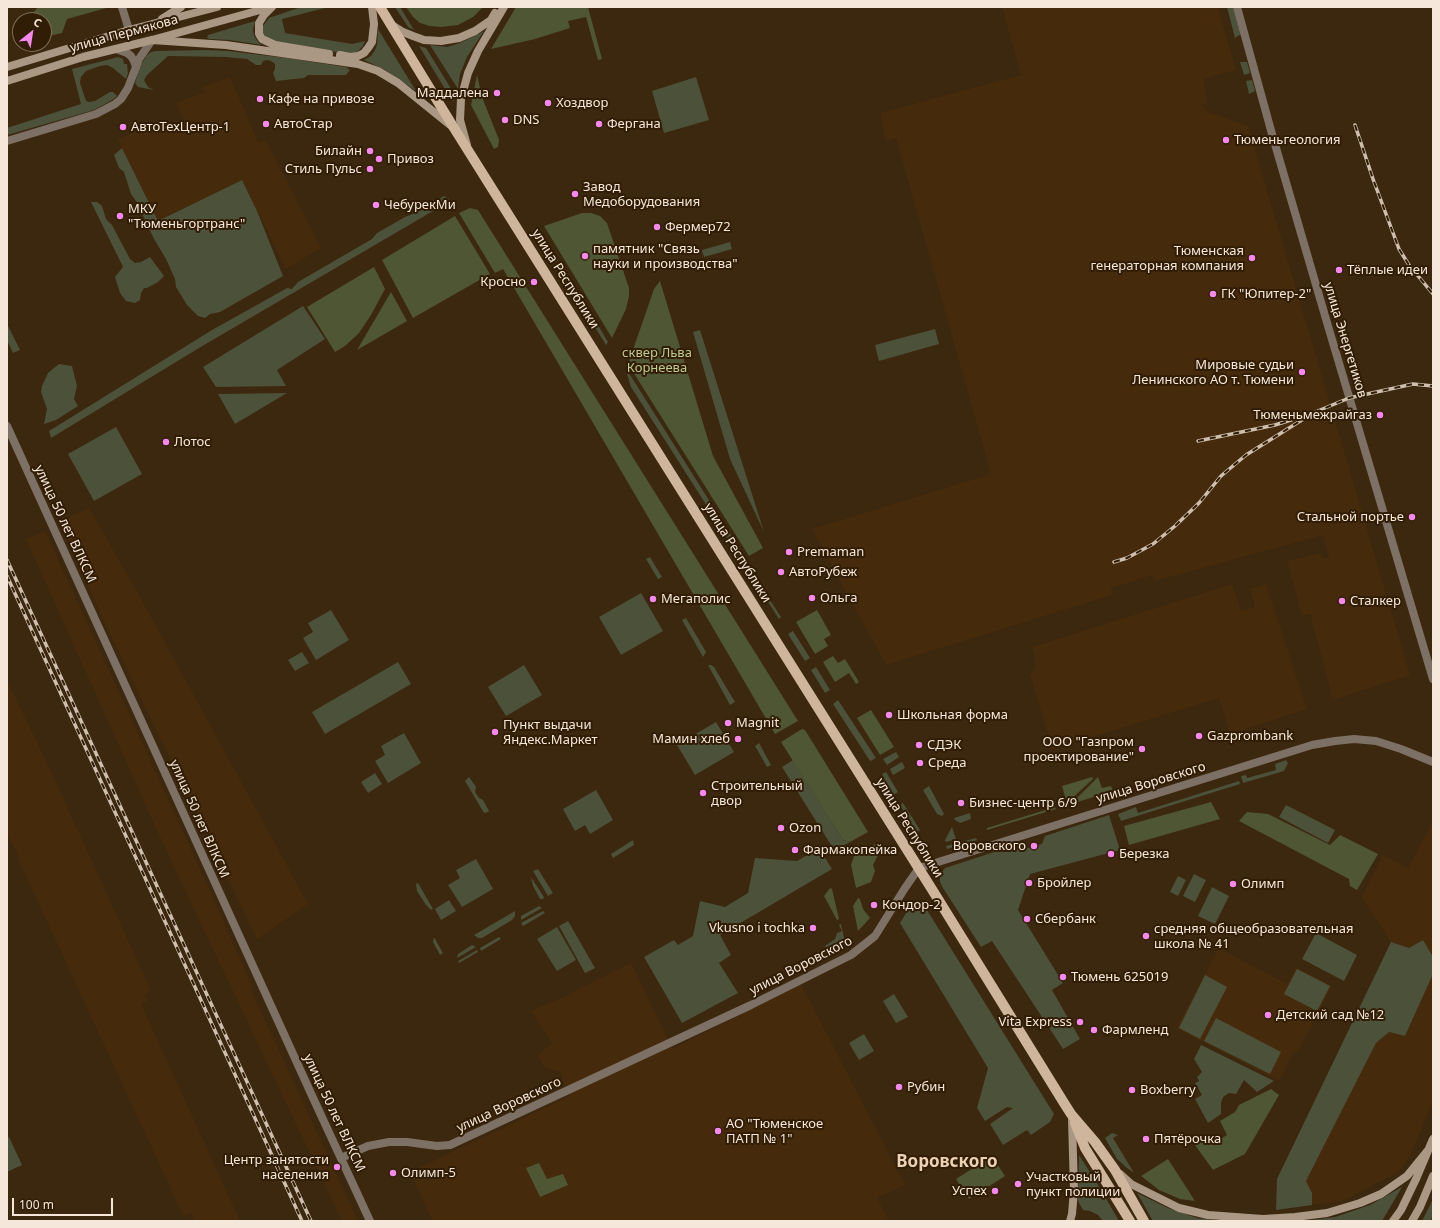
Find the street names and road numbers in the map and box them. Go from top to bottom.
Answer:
street label: улица Пермякова [68,12,180,56]
street label: улица Республики [528,226,602,332]
street label: улица Энергетиков [1320,280,1370,400]
street label: улица 50 лет ВЛКСМ [31,463,99,585]
street label: улица Республики [700,500,774,606]
street label: улица 50 лет ВЛКСМ [166,757,232,881]
street label: улица Воровского [1094,759,1208,807]
street label: улица Республики [872,775,946,881]
street label: улица Воровского [747,933,855,999]
street label: улица 50 лет ВЛКСМ [300,1052,368,1174]
street label: улица Воровского [454,1074,564,1136]

